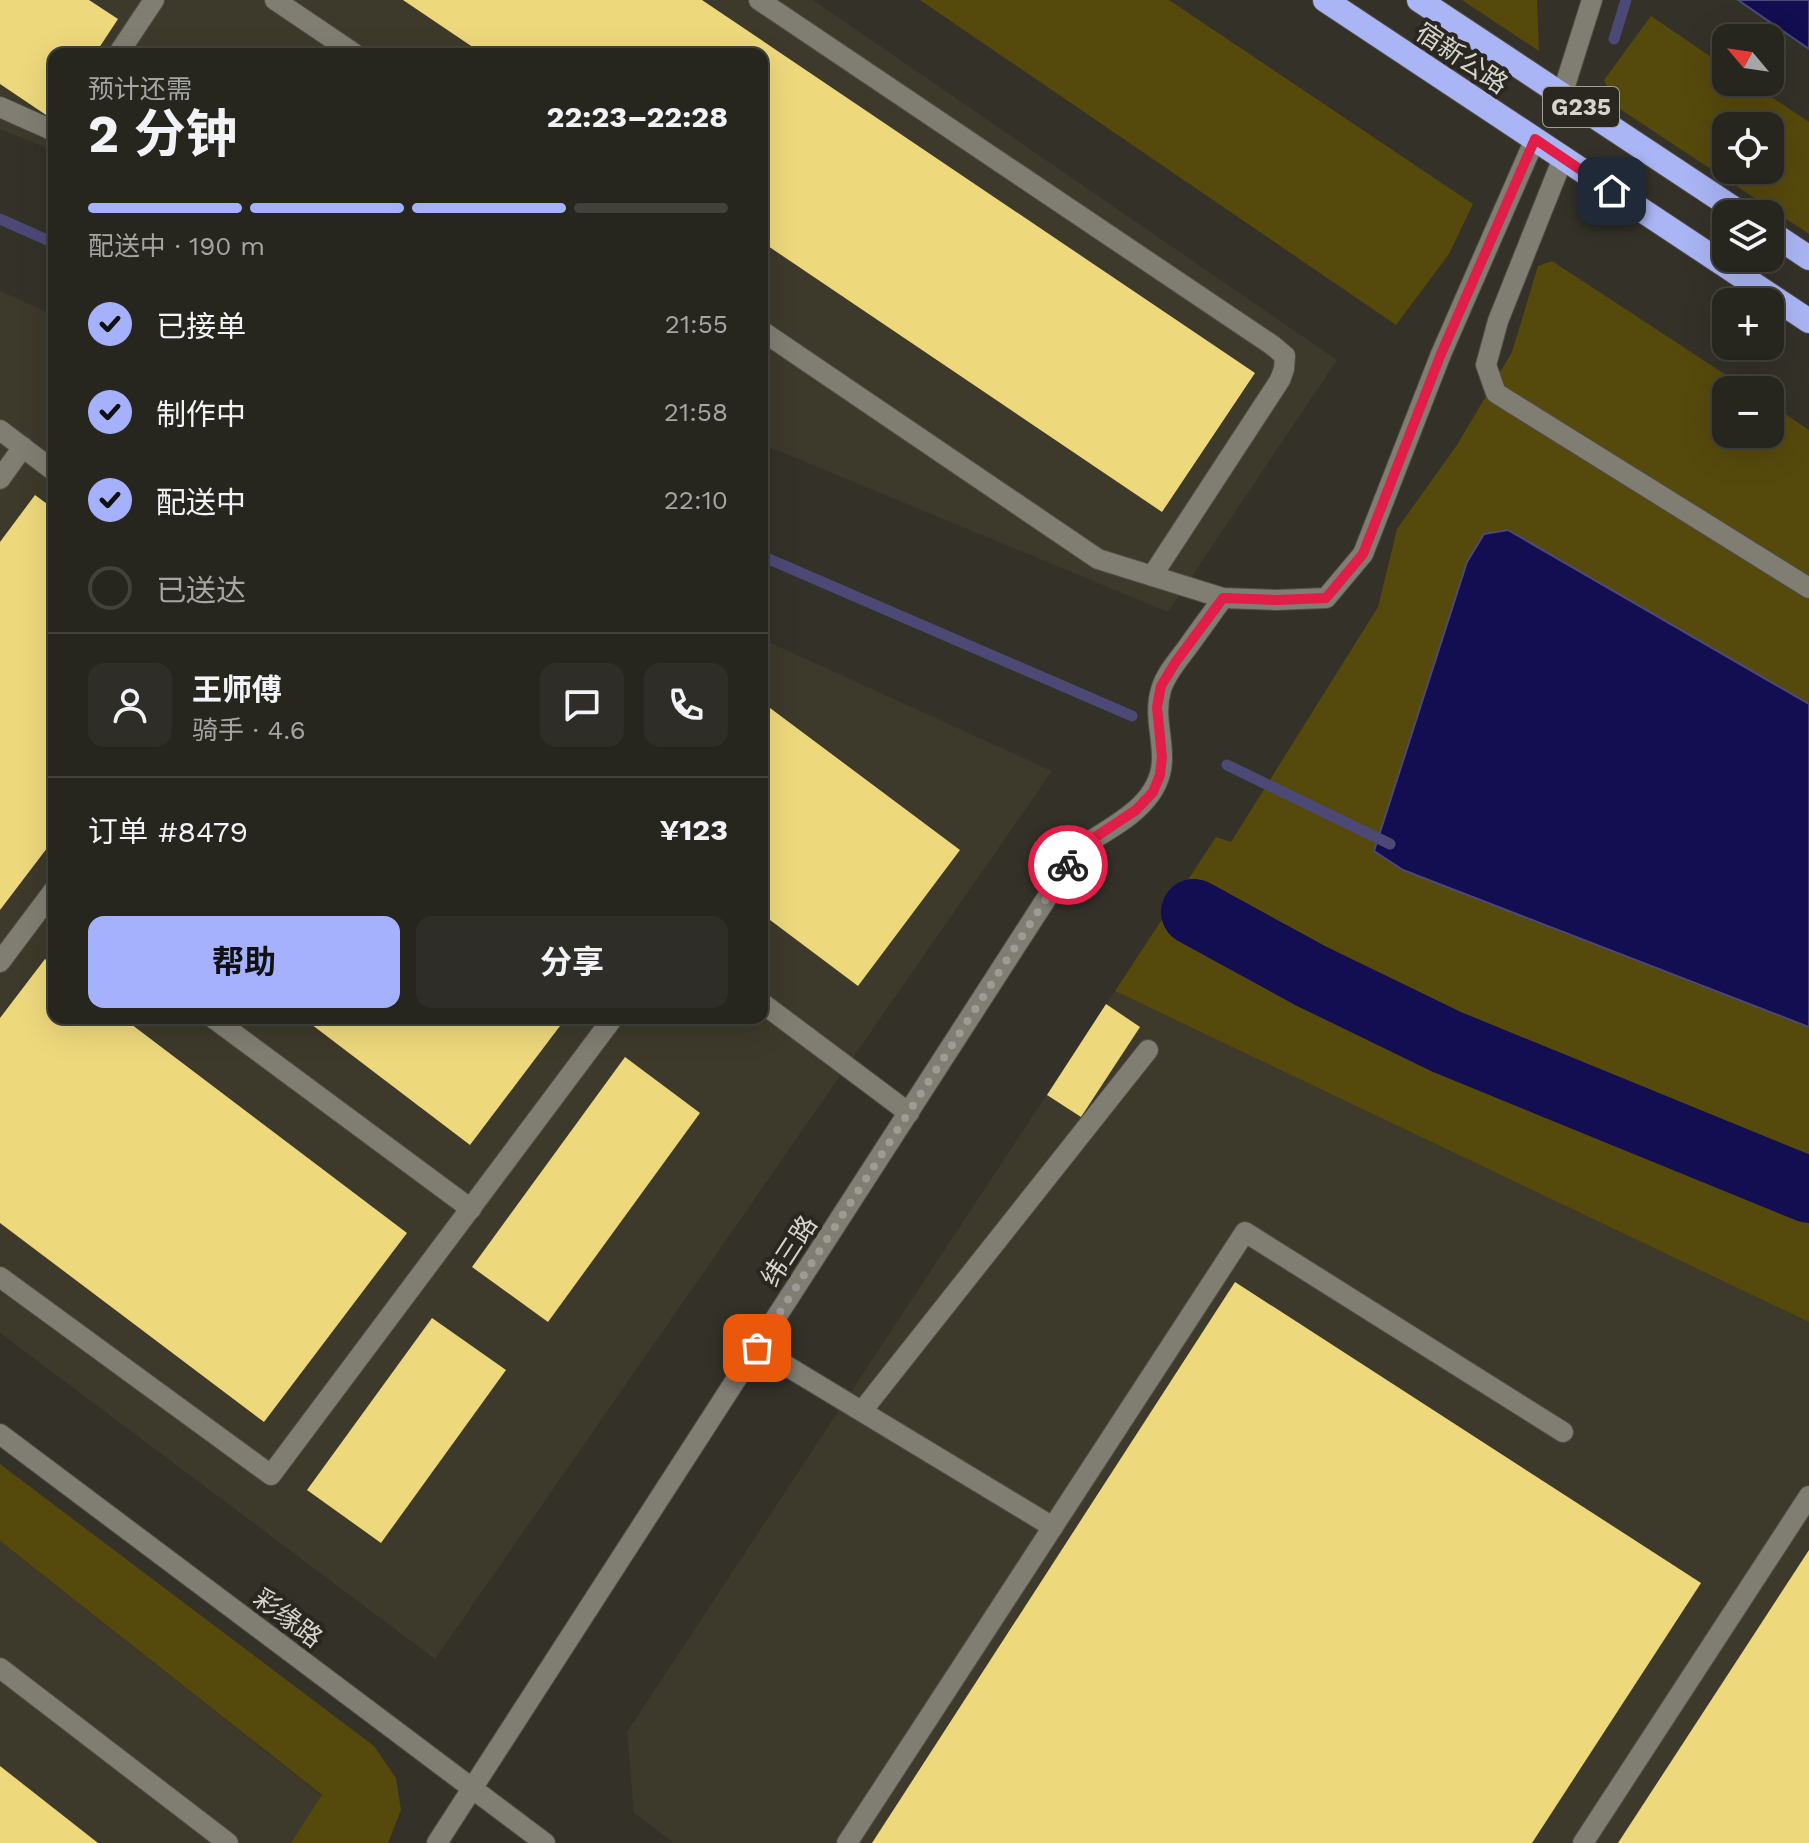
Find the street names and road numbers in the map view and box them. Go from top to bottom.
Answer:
street label: 宿新公路 [1410,16,1514,100]
road number: G235 [1543,87,1619,127]
street label: 纬三路 [755,1210,823,1292]
street label: 彩缘路 [248,1583,328,1653]

